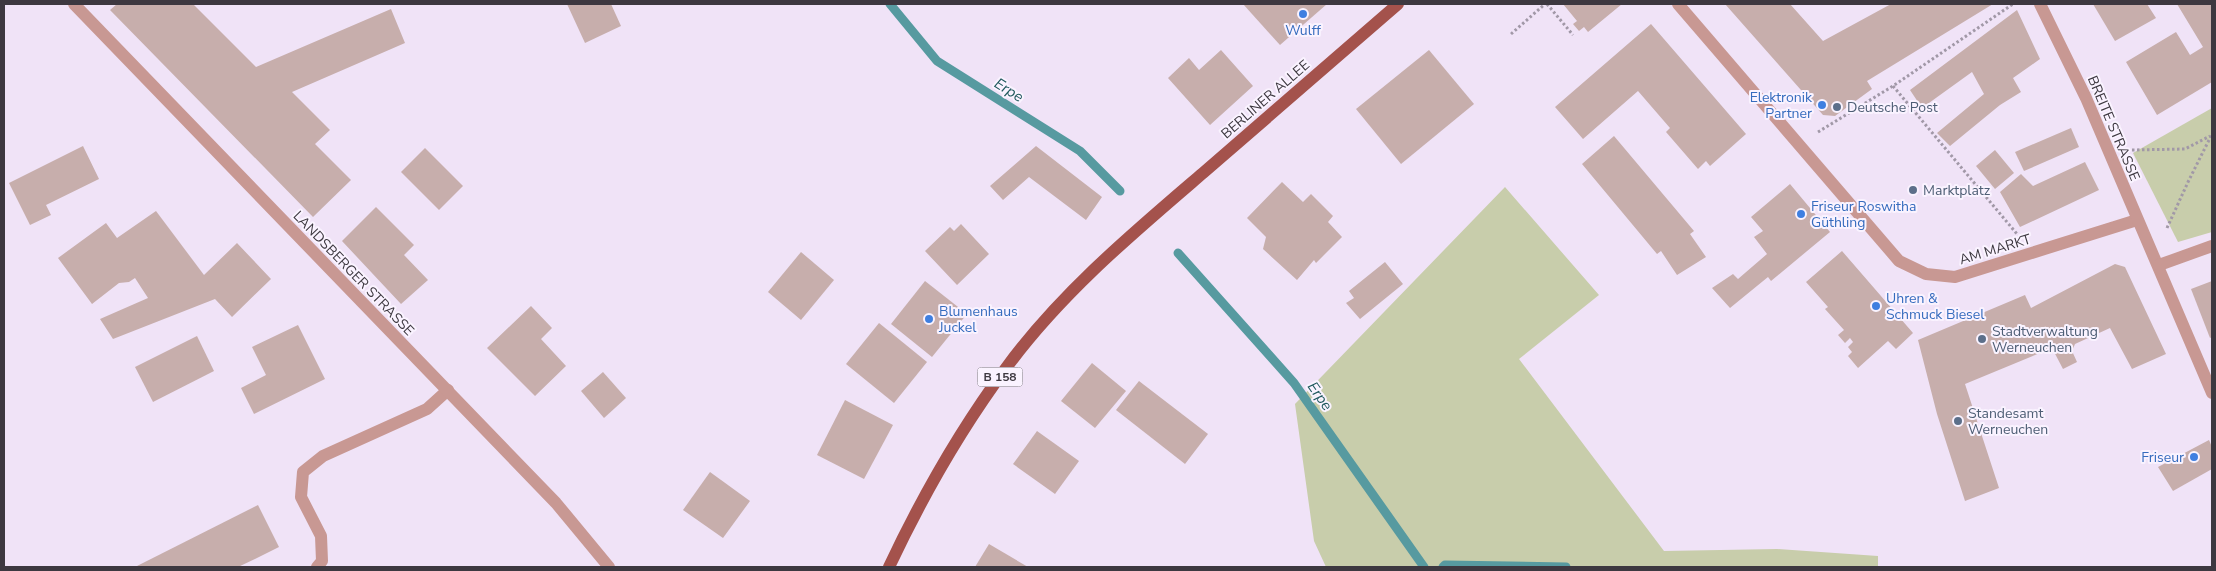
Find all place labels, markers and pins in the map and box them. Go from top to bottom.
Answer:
marker: Wulff [1297,8,1309,20]
place label: Wulff [1285,21,1321,40]
place label: Elektronik Partner [1750,88,1813,123]
place label: Deutsche Post [1847,98,1938,117]
marker: Elektronik Partner [1816,99,1828,111]
marker: Deutsche Post [1831,101,1843,113]
place label: Marktplatz [1923,181,1991,200]
marker: Marktplatz [1907,184,1919,196]
place label: Friseur Roswitha Güthling [1811,197,1916,232]
marker: Friseur Roswitha Güthling [1795,208,1807,220]
place label: Uhren & Schmuck Biesel [1886,289,1985,324]
marker: Uhren & Schmuck Biesel [1870,300,1882,312]
place label: Blumenhaus Juckel [938,302,1018,337]
marker: Blumenhaus Juckel [923,313,935,325]
place label: Stadtverwaltung Werneuchen [1992,322,2098,357]
marker: Stadtverwaltung Werneuchen [1976,333,1988,345]
place label: Standesamt Werneuchen [1968,404,2048,439]
marker: Standesamt Werneuchen [1952,415,1964,427]
place label: Friseur [2141,448,2184,467]
marker: Friseur [2188,451,2200,463]

